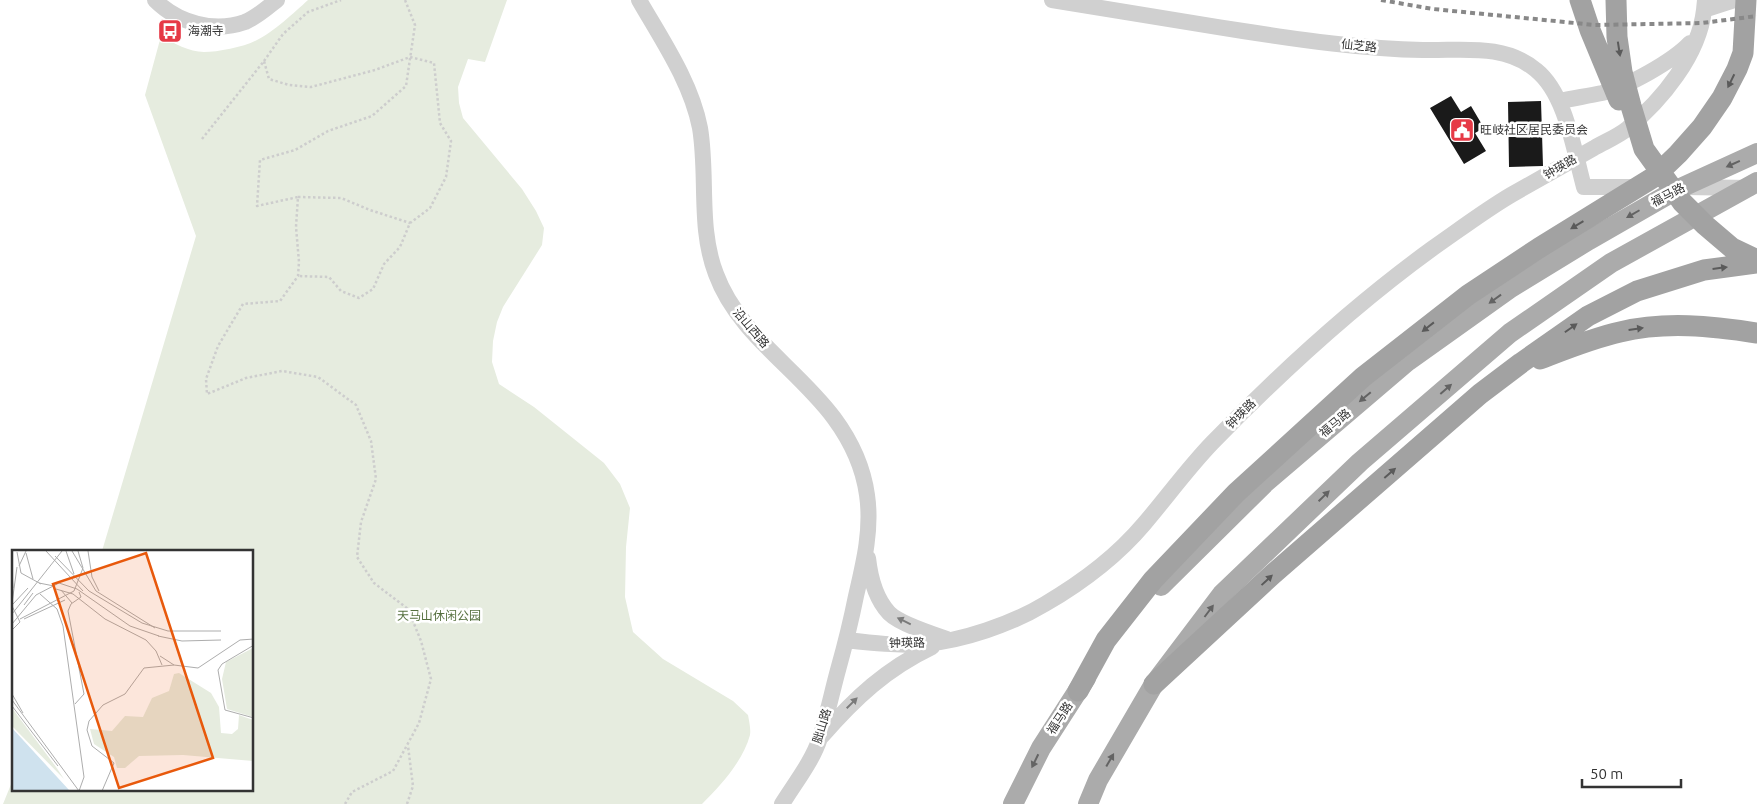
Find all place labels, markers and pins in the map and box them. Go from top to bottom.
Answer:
bus stop icon: 海潮寺 [157,18,183,44]
place label: 海潮寺 [188,24,224,37]
public building icon: 旺岐社区居民委员会 [1449,117,1475,143]
place label: 旺岐社区居民委员会 [1480,123,1588,136]

